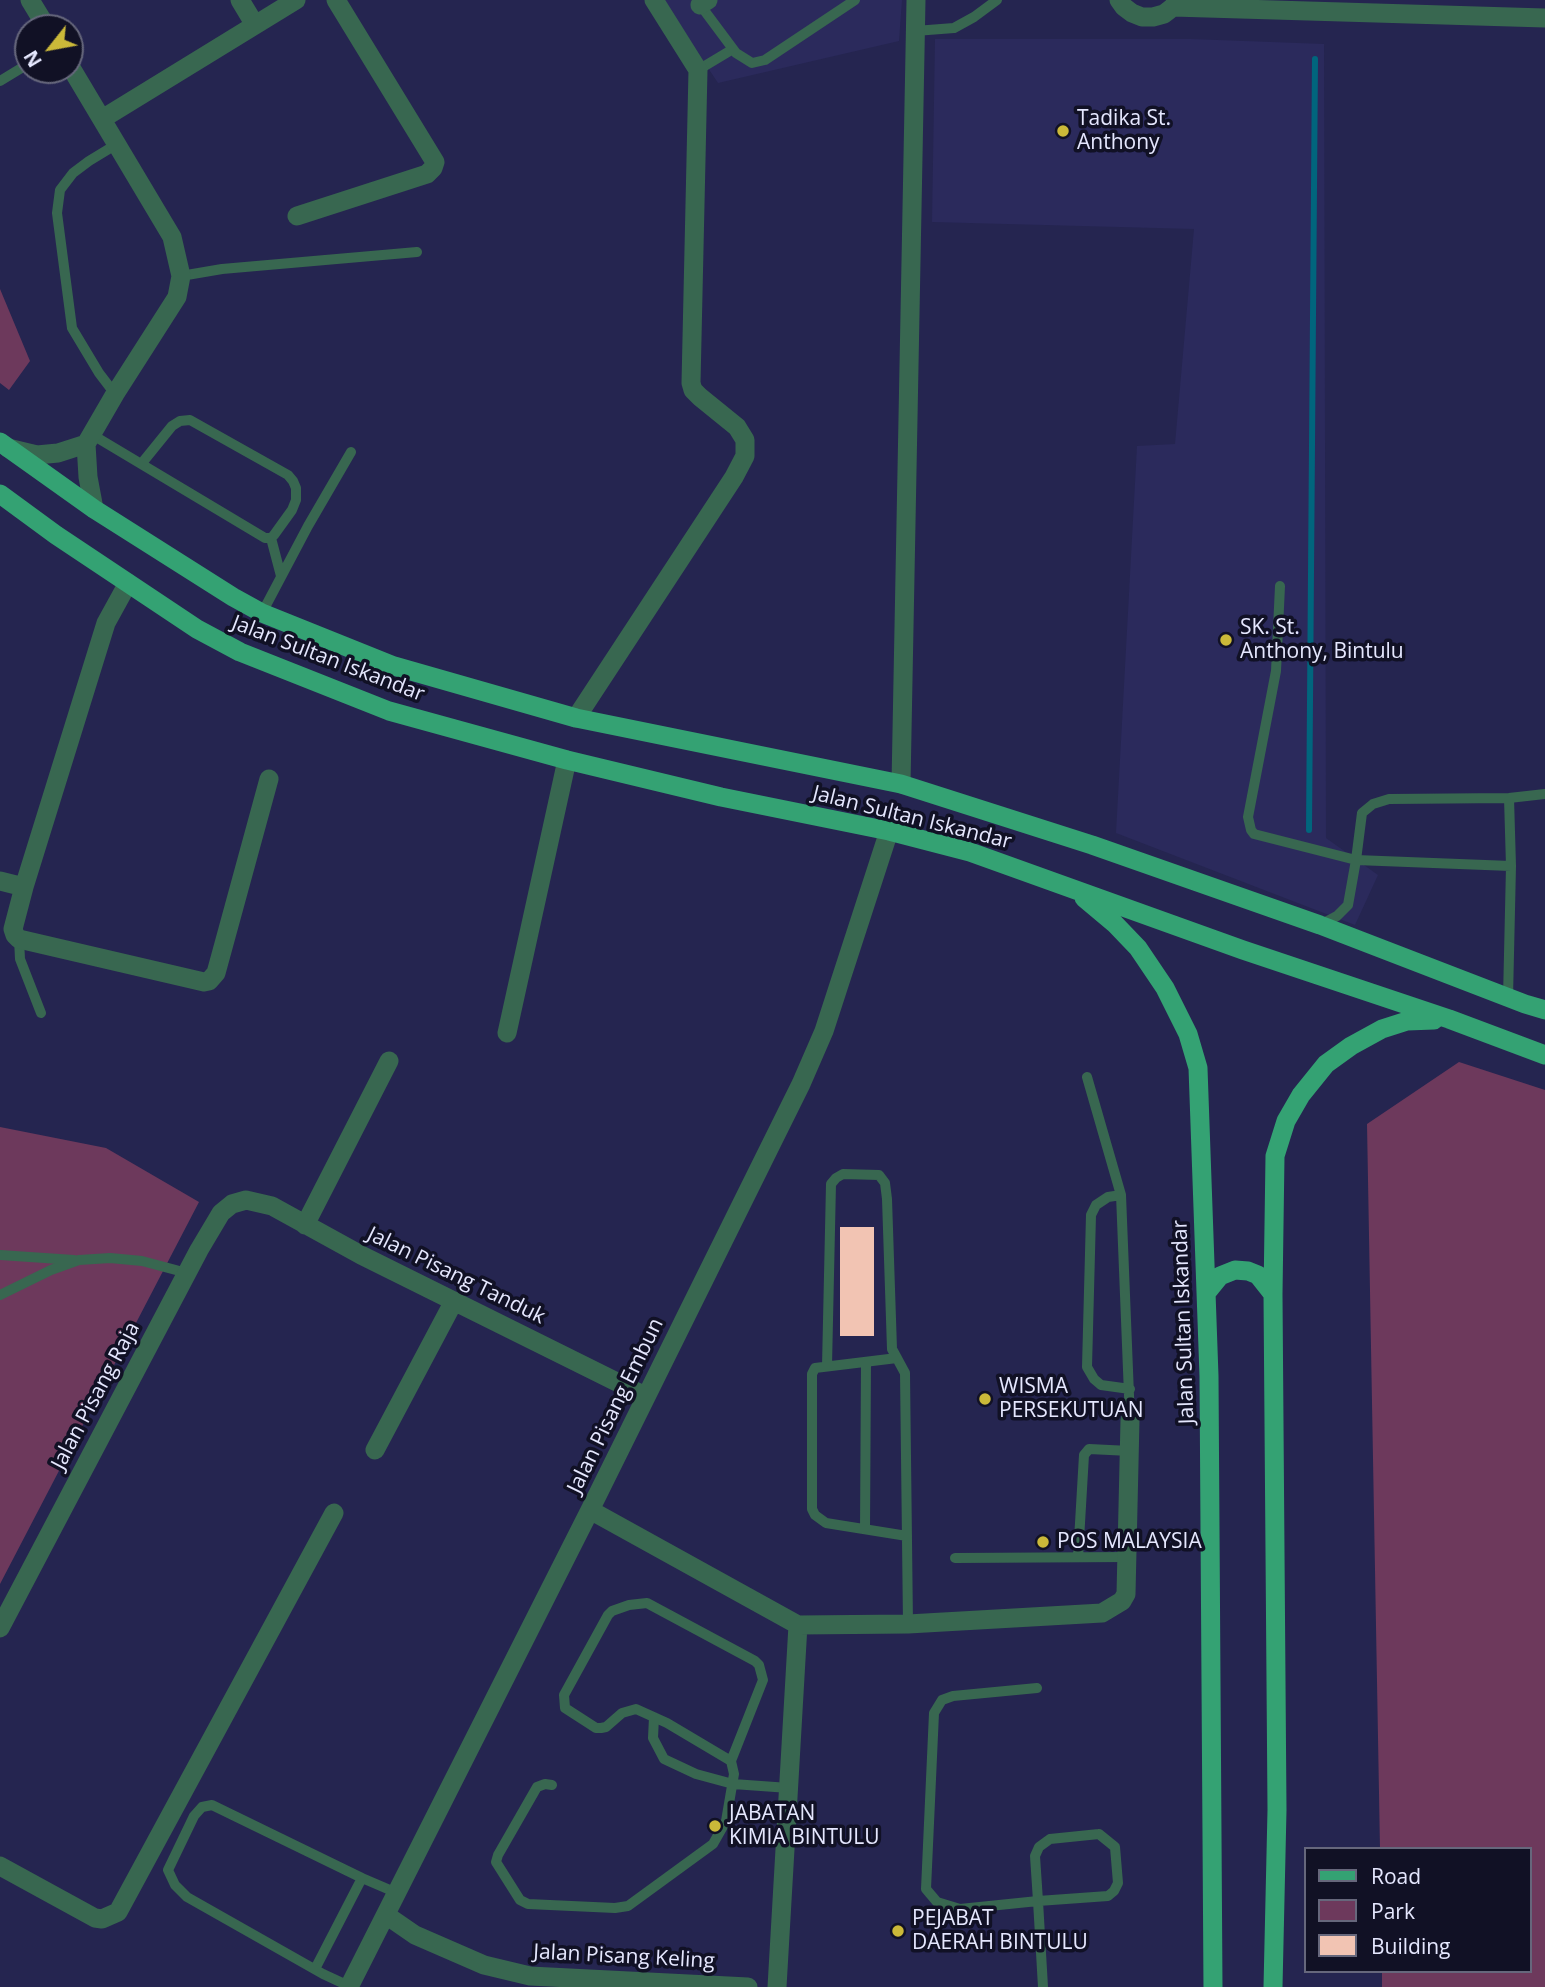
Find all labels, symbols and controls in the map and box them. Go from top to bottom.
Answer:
north arrow [14,14,84,84]
text: N [18,45,48,72]
place label: Tadika St. Anthony [1077,106,1171,156]
marker: Tadika St. Anthony [1055,123,1071,139]
street label: Jalan Sultan Iskandar [228,611,428,707]
place label: SK. St. Anthony, Bintulu [1240,615,1404,665]
marker: SK. St. Anthony, Bintulu [1218,632,1234,648]
street label: Jalan Sultan Iskandar [810,781,1014,855]
street label: Jalan Sultan Iskandar [1168,1219,1200,1425]
street label: Jalan Pisang Tanduk [363,1222,549,1330]
street label: Jalan Pisang Embun [563,1314,669,1498]
street label: Jalan Pisang Raja [46,1318,146,1474]
place label: WISMA PERSEKUTUAN [999,1374,1144,1424]
marker: WISMA PERSEKUTUAN [977,1391,993,1407]
place label: POS MALAYSIA [1057,1529,1202,1555]
marker: POS MALAYSIA [1035,1534,1051,1550]
place label: JABATAN KIMIA BINTULU [729,1801,880,1851]
marker: JABATAN KIMIA BINTULU [707,1818,723,1834]
legend [1304,1847,1531,1973]
text: Road [1371,1862,1421,1890]
text: Park [1371,1897,1415,1925]
place label: PEJABAT DAERAH BINTULU [912,1906,1088,1956]
marker: PEJABAT DAERAH BINTULU [890,1923,906,1939]
text: Building [1371,1932,1450,1960]
street label: Jalan Pisang Keling [533,1940,715,1974]

